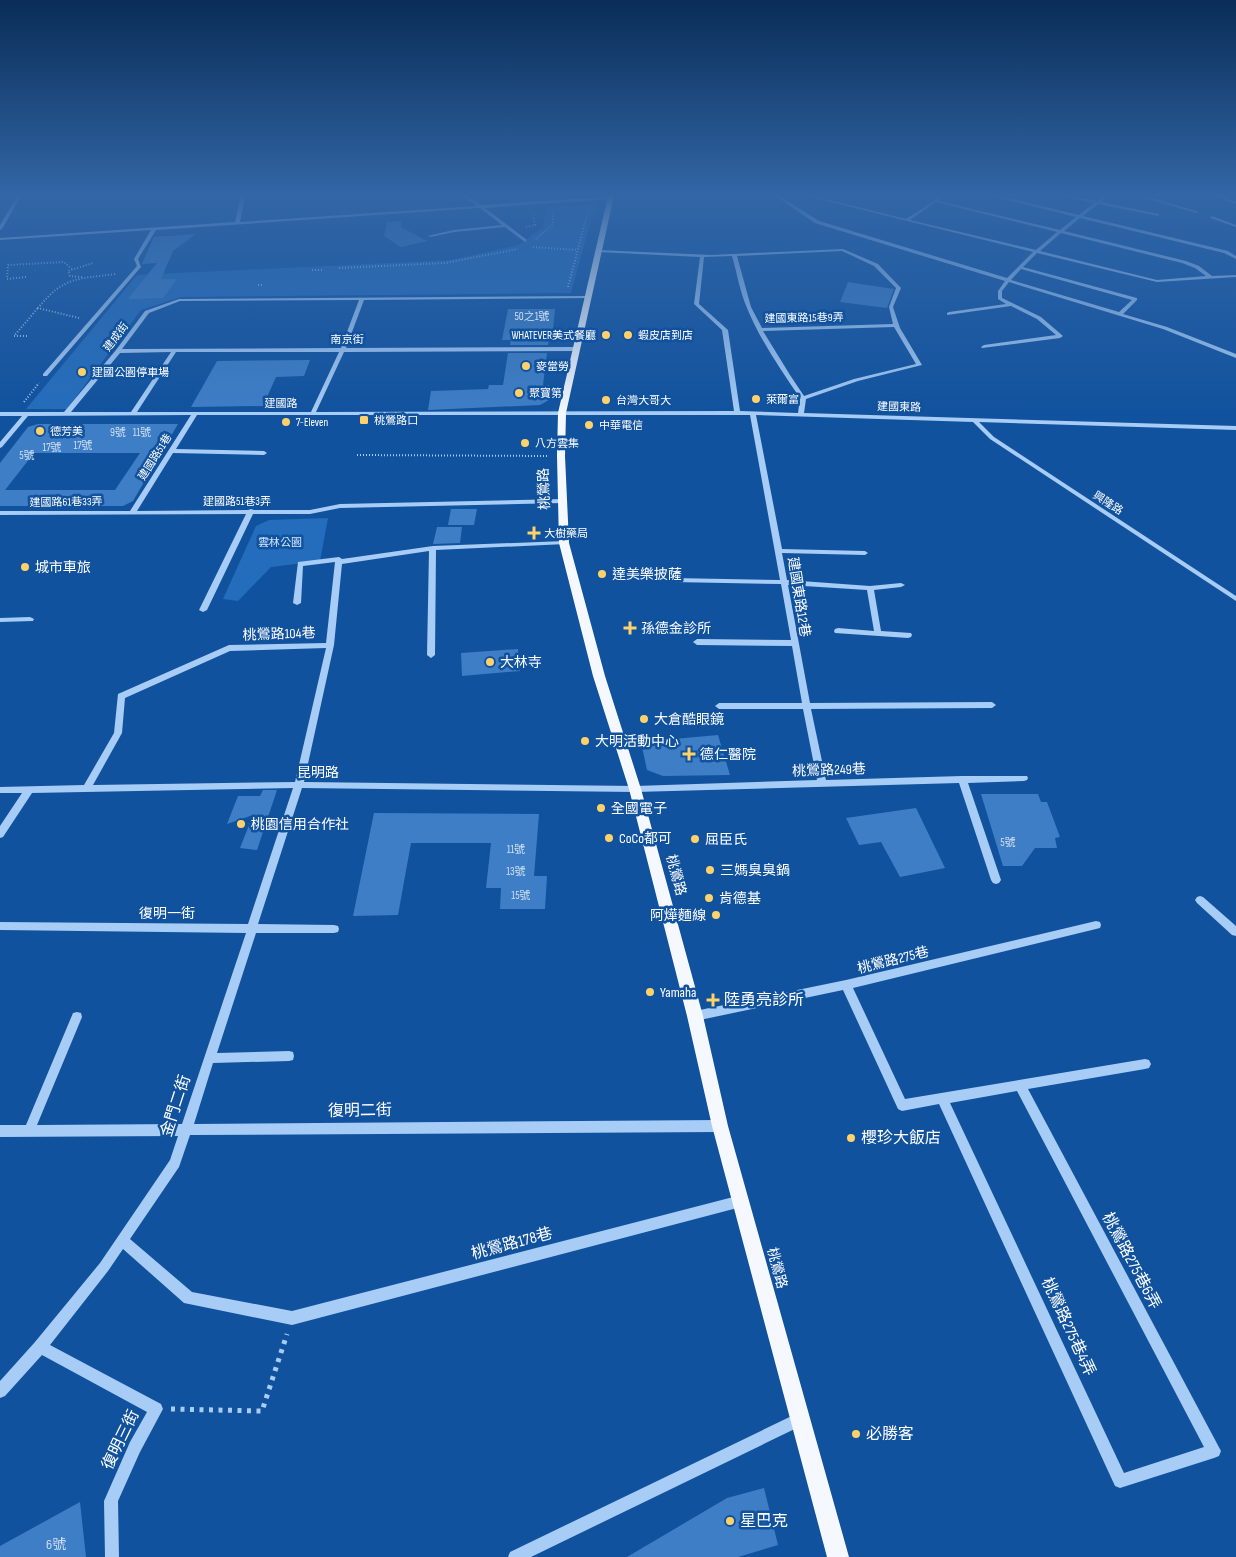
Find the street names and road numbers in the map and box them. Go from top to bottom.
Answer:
street label: 建國東路15巷9弄 [764,311,844,325]
street label: 建成街 [101,320,131,354]
street label: 南京街 [331,333,364,346]
street label: 建國路 [265,397,298,410]
street label: 建國東路 [877,400,921,414]
street label: 建國路51巷 [136,431,174,483]
street label: 桃鶯路 [535,468,553,510]
street label: 興隆路 [1091,489,1125,517]
street label: 建國路61巷33弄 [29,495,103,509]
street label: 建國路51巷3弄 [203,495,271,508]
street label: 建國東路12巷 [784,556,814,638]
street label: 桃鶯路104巷 [242,624,316,644]
street label: 桃鶯路249巷 [792,760,866,780]
street label: 昆明路 [297,764,339,781]
street label: 桃鶯路 [662,853,690,897]
street label: 復明一街 [139,905,195,922]
street label: 桃鶯路275巷 [856,943,930,977]
street label: 金門二街 [157,1073,195,1139]
street label: 復明二街 [328,1101,392,1121]
street label: 桃鶯路275巷6弄 [1098,1210,1164,1312]
street label: 桃鶯路178巷 [469,1224,555,1264]
street label: 桃鶯路 [763,1246,791,1290]
street label: 桃鶯路275巷4弄 [1037,1275,1099,1379]
street label: 復明三街 [98,1407,144,1473]

